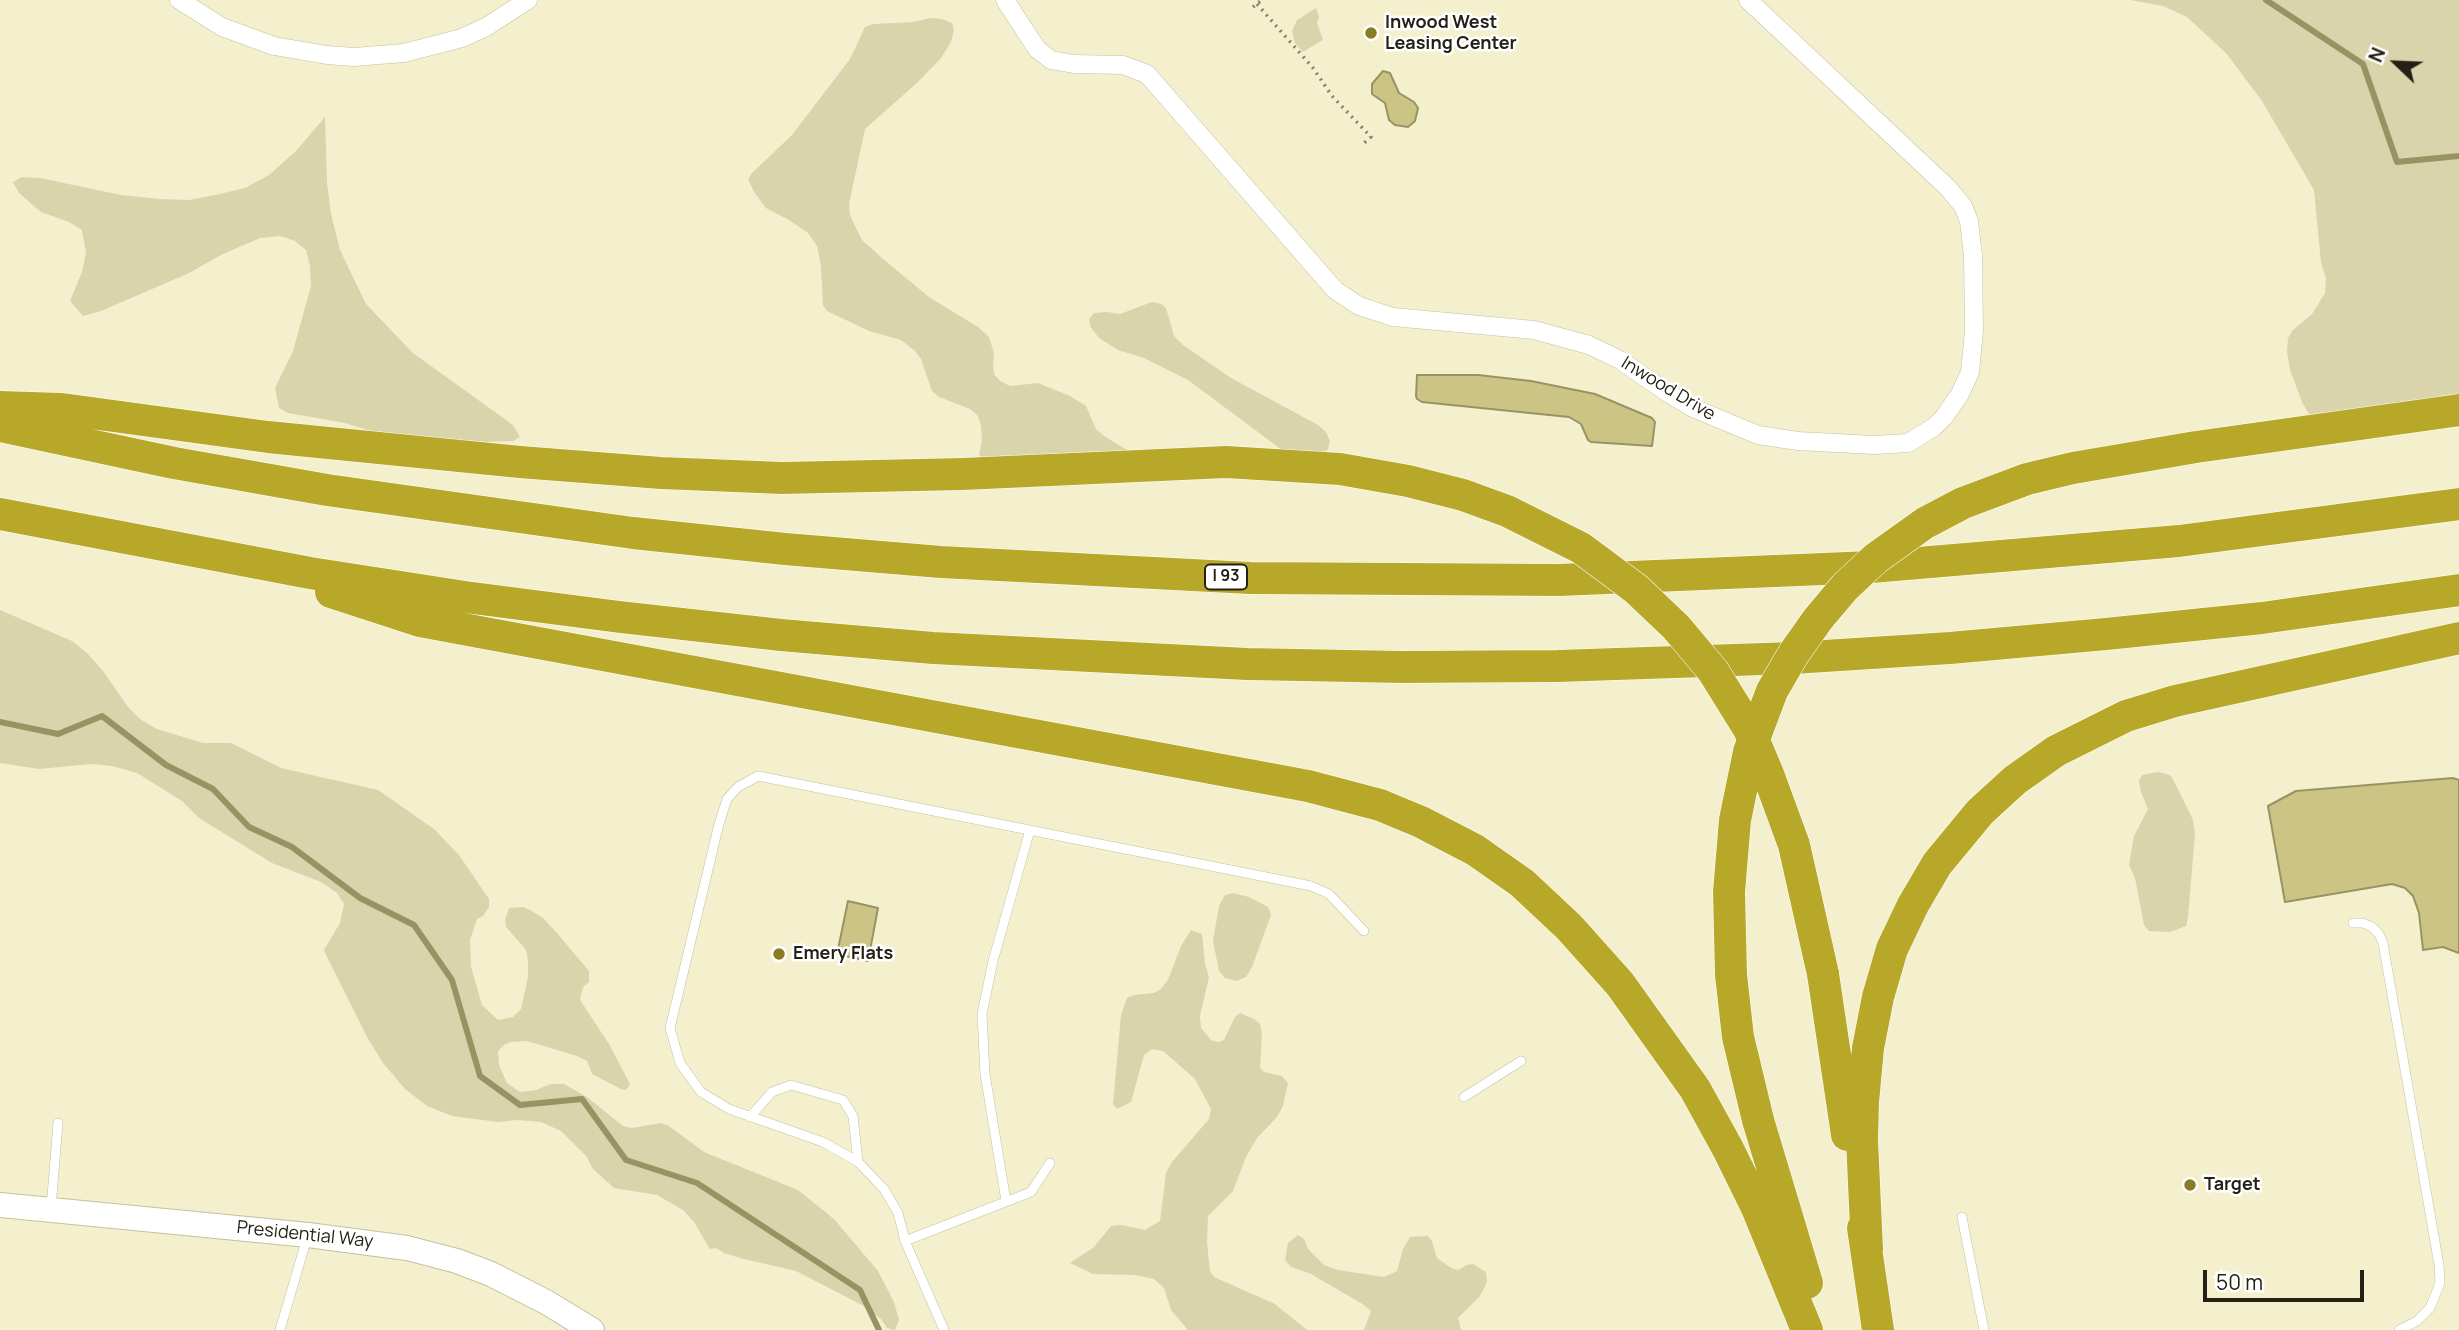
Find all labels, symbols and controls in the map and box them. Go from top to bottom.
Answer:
place label: Inwood West Leasing Center [1385,12,1517,54]
marker: Inwood West Leasing Center [1363,25,1379,41]
north arrow [2361,28,2431,98]
text: N [2362,43,2391,66]
street label: Inwood Drive [1617,352,1719,426]
road number: I 93 [1205,564,1247,590]
place label: Emery Flats [793,943,893,965]
marker: Emery Flats [771,946,787,962]
place label: Target [2204,1174,2261,1196]
marker: Target [2182,1177,2198,1193]
street label: Presidential Way [236,1217,374,1253]
scale bar [2207,1256,2368,1300]
text: 50 m [2216,1268,2263,1296]

